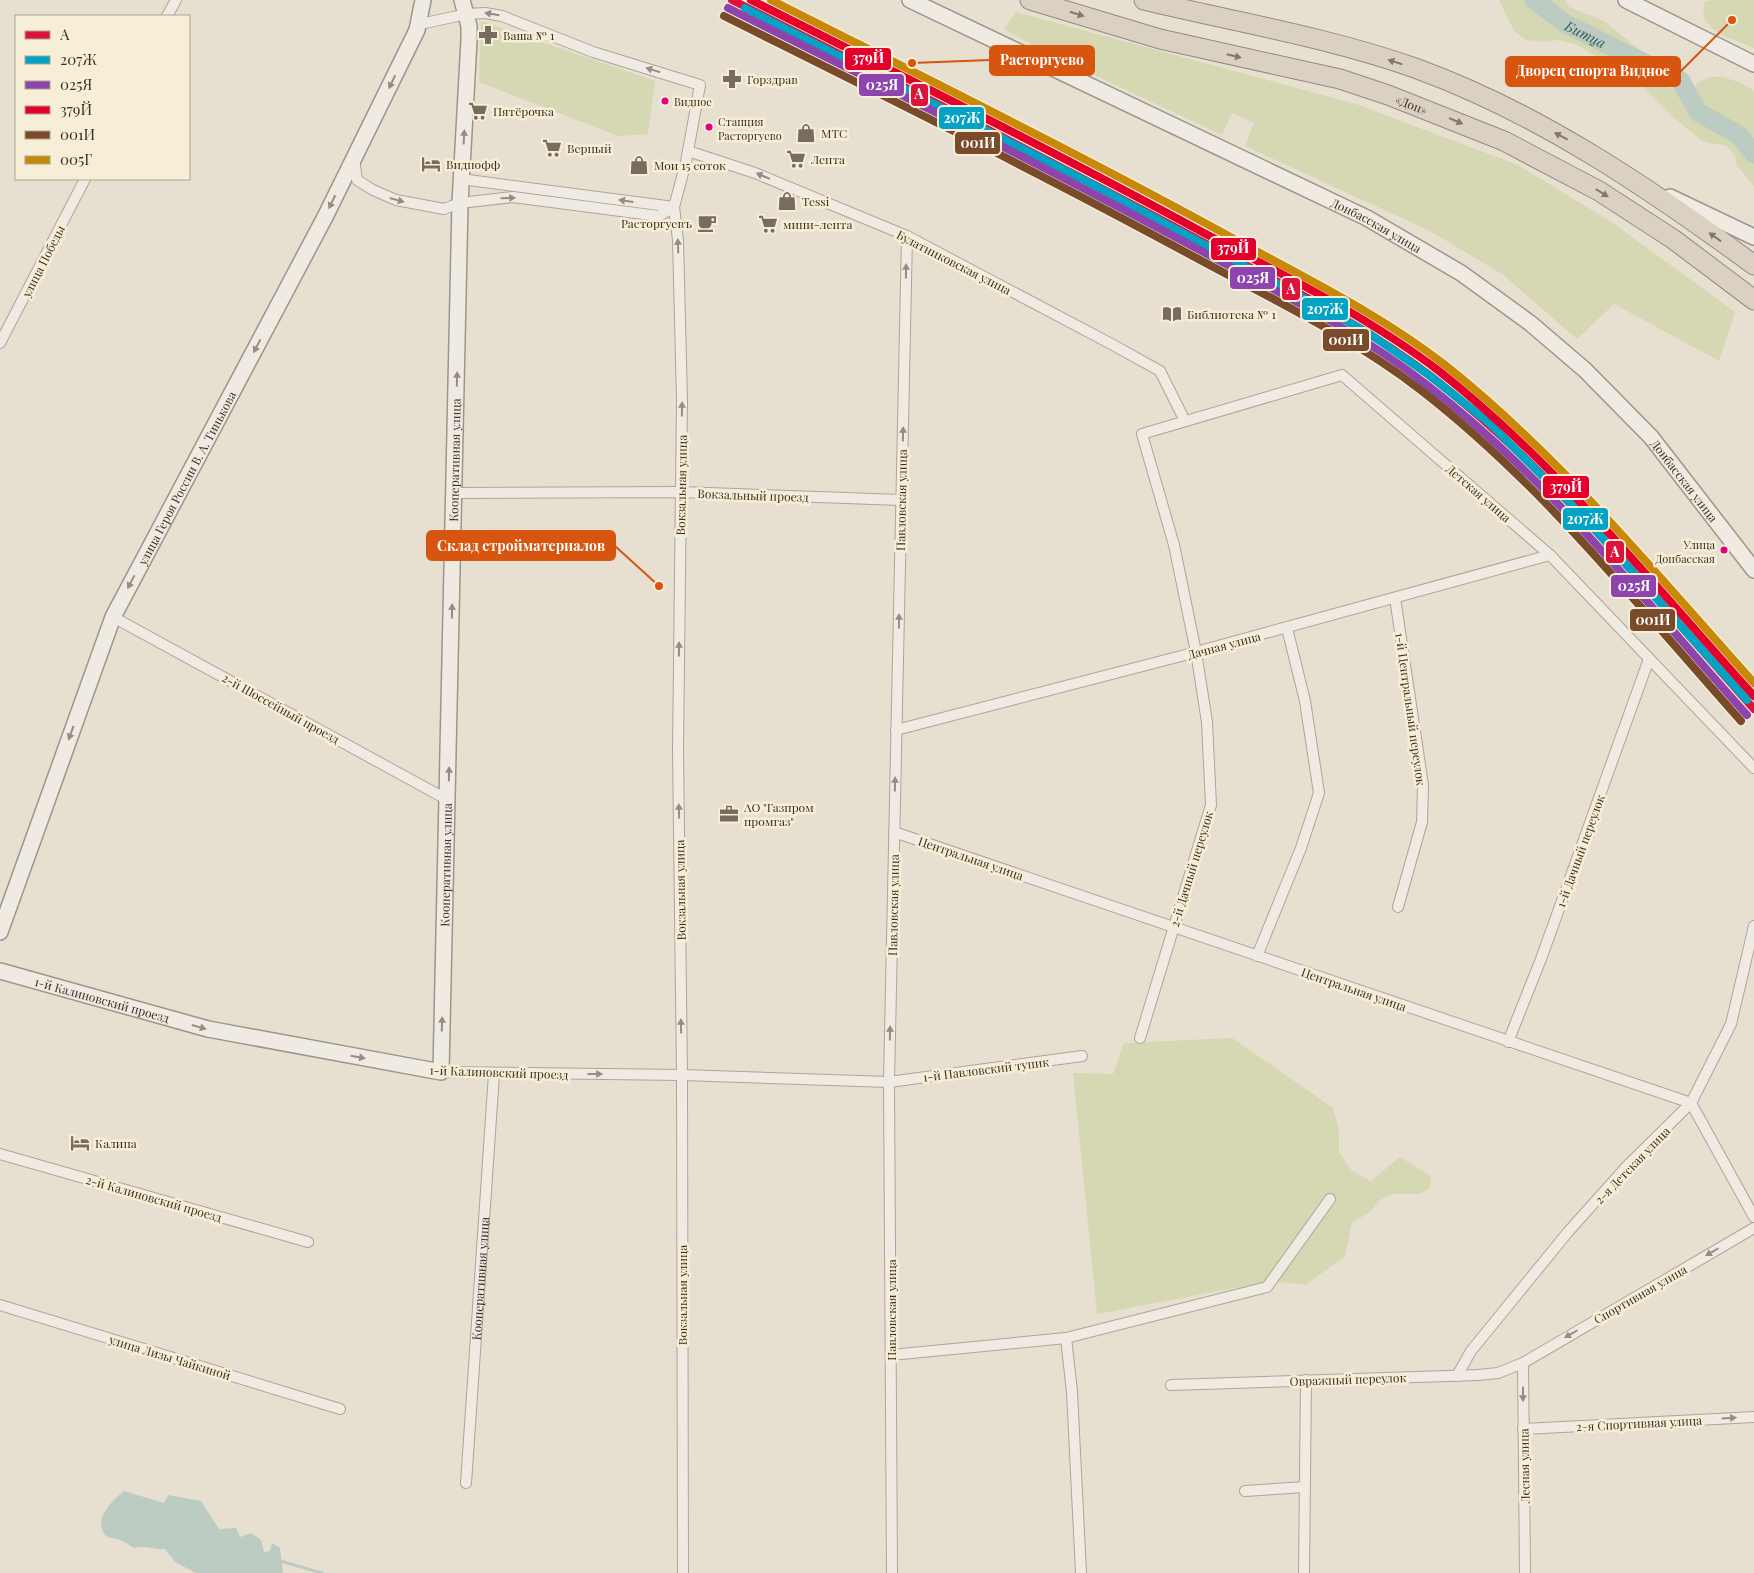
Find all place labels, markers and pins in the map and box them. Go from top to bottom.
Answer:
pharmacy icon: Ваша № 1 [477,24,499,46]
place label: Ваша № 1 [503,27,555,43]
callout: Расторгуево [990,46,1094,75]
callout: Дворец спорта Видное [1506,57,1680,86]
pharmacy icon: Горздрав [721,68,743,90]
place label: Горздрав [747,71,798,87]
place label: Видное [674,94,712,109]
marker: Видное [660,96,670,106]
supermarket icon: Пятёрочка [467,100,489,122]
place label: Пятёрочка [493,103,554,119]
place label: Станция Расторгуево [718,114,782,143]
marker: Станция Расторгуево [704,122,714,132]
shop icon: МТС [795,122,817,144]
place label: МТС [821,125,847,141]
supermarket icon: Верный [541,137,563,159]
place label: Верный [567,140,612,156]
supermarket icon: Лента [785,148,807,170]
place label: Лента [810,151,845,167]
hotel icon: Виднофф [420,153,442,175]
shop icon: Мои 15 соток [628,154,650,176]
place label: Виднофф [446,156,500,172]
place label: Мои 15 соток [654,157,726,173]
shop icon: Tessi [776,190,798,212]
place label: Tessi [802,193,830,209]
cafe icon: Расторгуевъ [696,212,718,234]
supermarket icon: мини-лента [757,213,779,235]
place label: Расторгуевъ [621,215,692,231]
place label: мини-лента [783,216,852,232]
library icon: Библиотека № 1 [1161,303,1183,325]
place label: Библиотека № 1 [1187,306,1276,322]
callout: Склад стройматериалов [427,531,615,560]
place label: Улица Донбасская [1656,537,1716,566]
marker: Улица Донбасская [1719,545,1729,555]
place label: АО "Газпром промгаз" [743,799,814,829]
office icon: АО "Газпром промгаз" [718,803,740,825]
hotel icon: Калина [69,1132,91,1154]
place label: Калина [95,1135,137,1151]

